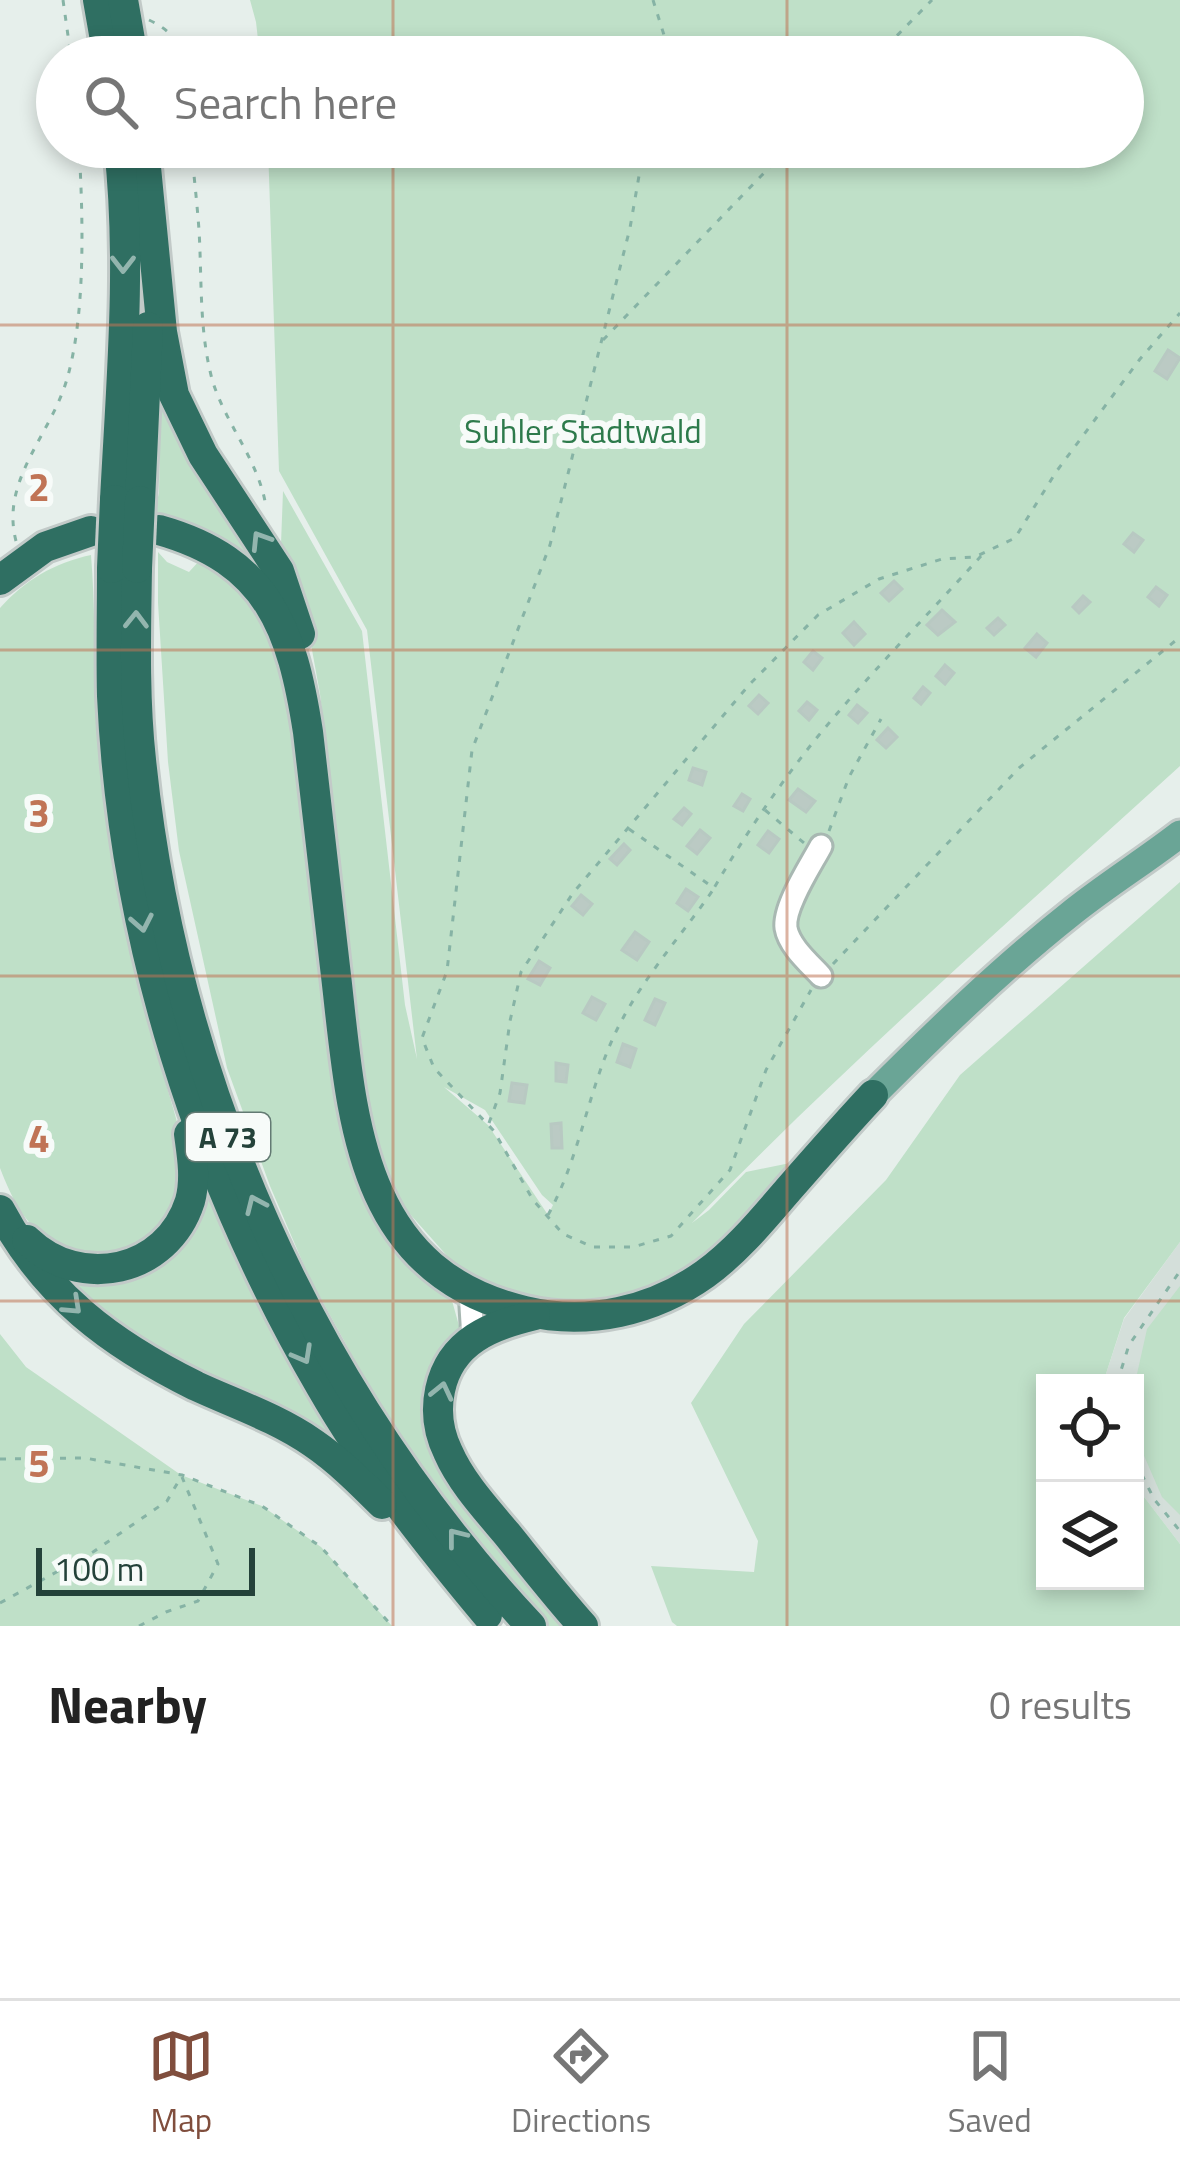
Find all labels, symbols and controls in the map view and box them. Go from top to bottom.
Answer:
search box [36,36,1144,168]
text: Search here [174,68,397,136]
icon: search [78,69,144,135]
one-way arrow [110,256,136,274]
park label: Suhler Stadtwald [464,406,702,456]
text: 2 [28,457,50,516]
one-way arrow [252,532,274,554]
one-way arrow [123,610,149,629]
text: 3 [28,783,50,842]
one-way arrow [128,913,154,933]
text: 4 [28,1108,50,1167]
road number: A 73 [186,1113,270,1161]
one-way arrow [246,1194,270,1216]
one-way arrow [60,1292,81,1314]
one-way arrow [289,1343,312,1364]
map controls [1036,1374,1144,1590]
button: locate [1036,1374,1144,1482]
one-way arrow [428,1381,453,1401]
text: 5 [28,1433,50,1492]
button: layers [1036,1482,1144,1590]
one-way arrow [449,1528,470,1550]
scale bar [36,1542,255,1595]
text: 100 m [54,1544,144,1594]
text: Nearby [48,1665,207,1743]
text: 0 results [989,1675,1132,1734]
tab: Map [148,2023,214,2145]
tab: Directions [511,2023,651,2145]
tab: Saved [948,2023,1032,2145]

